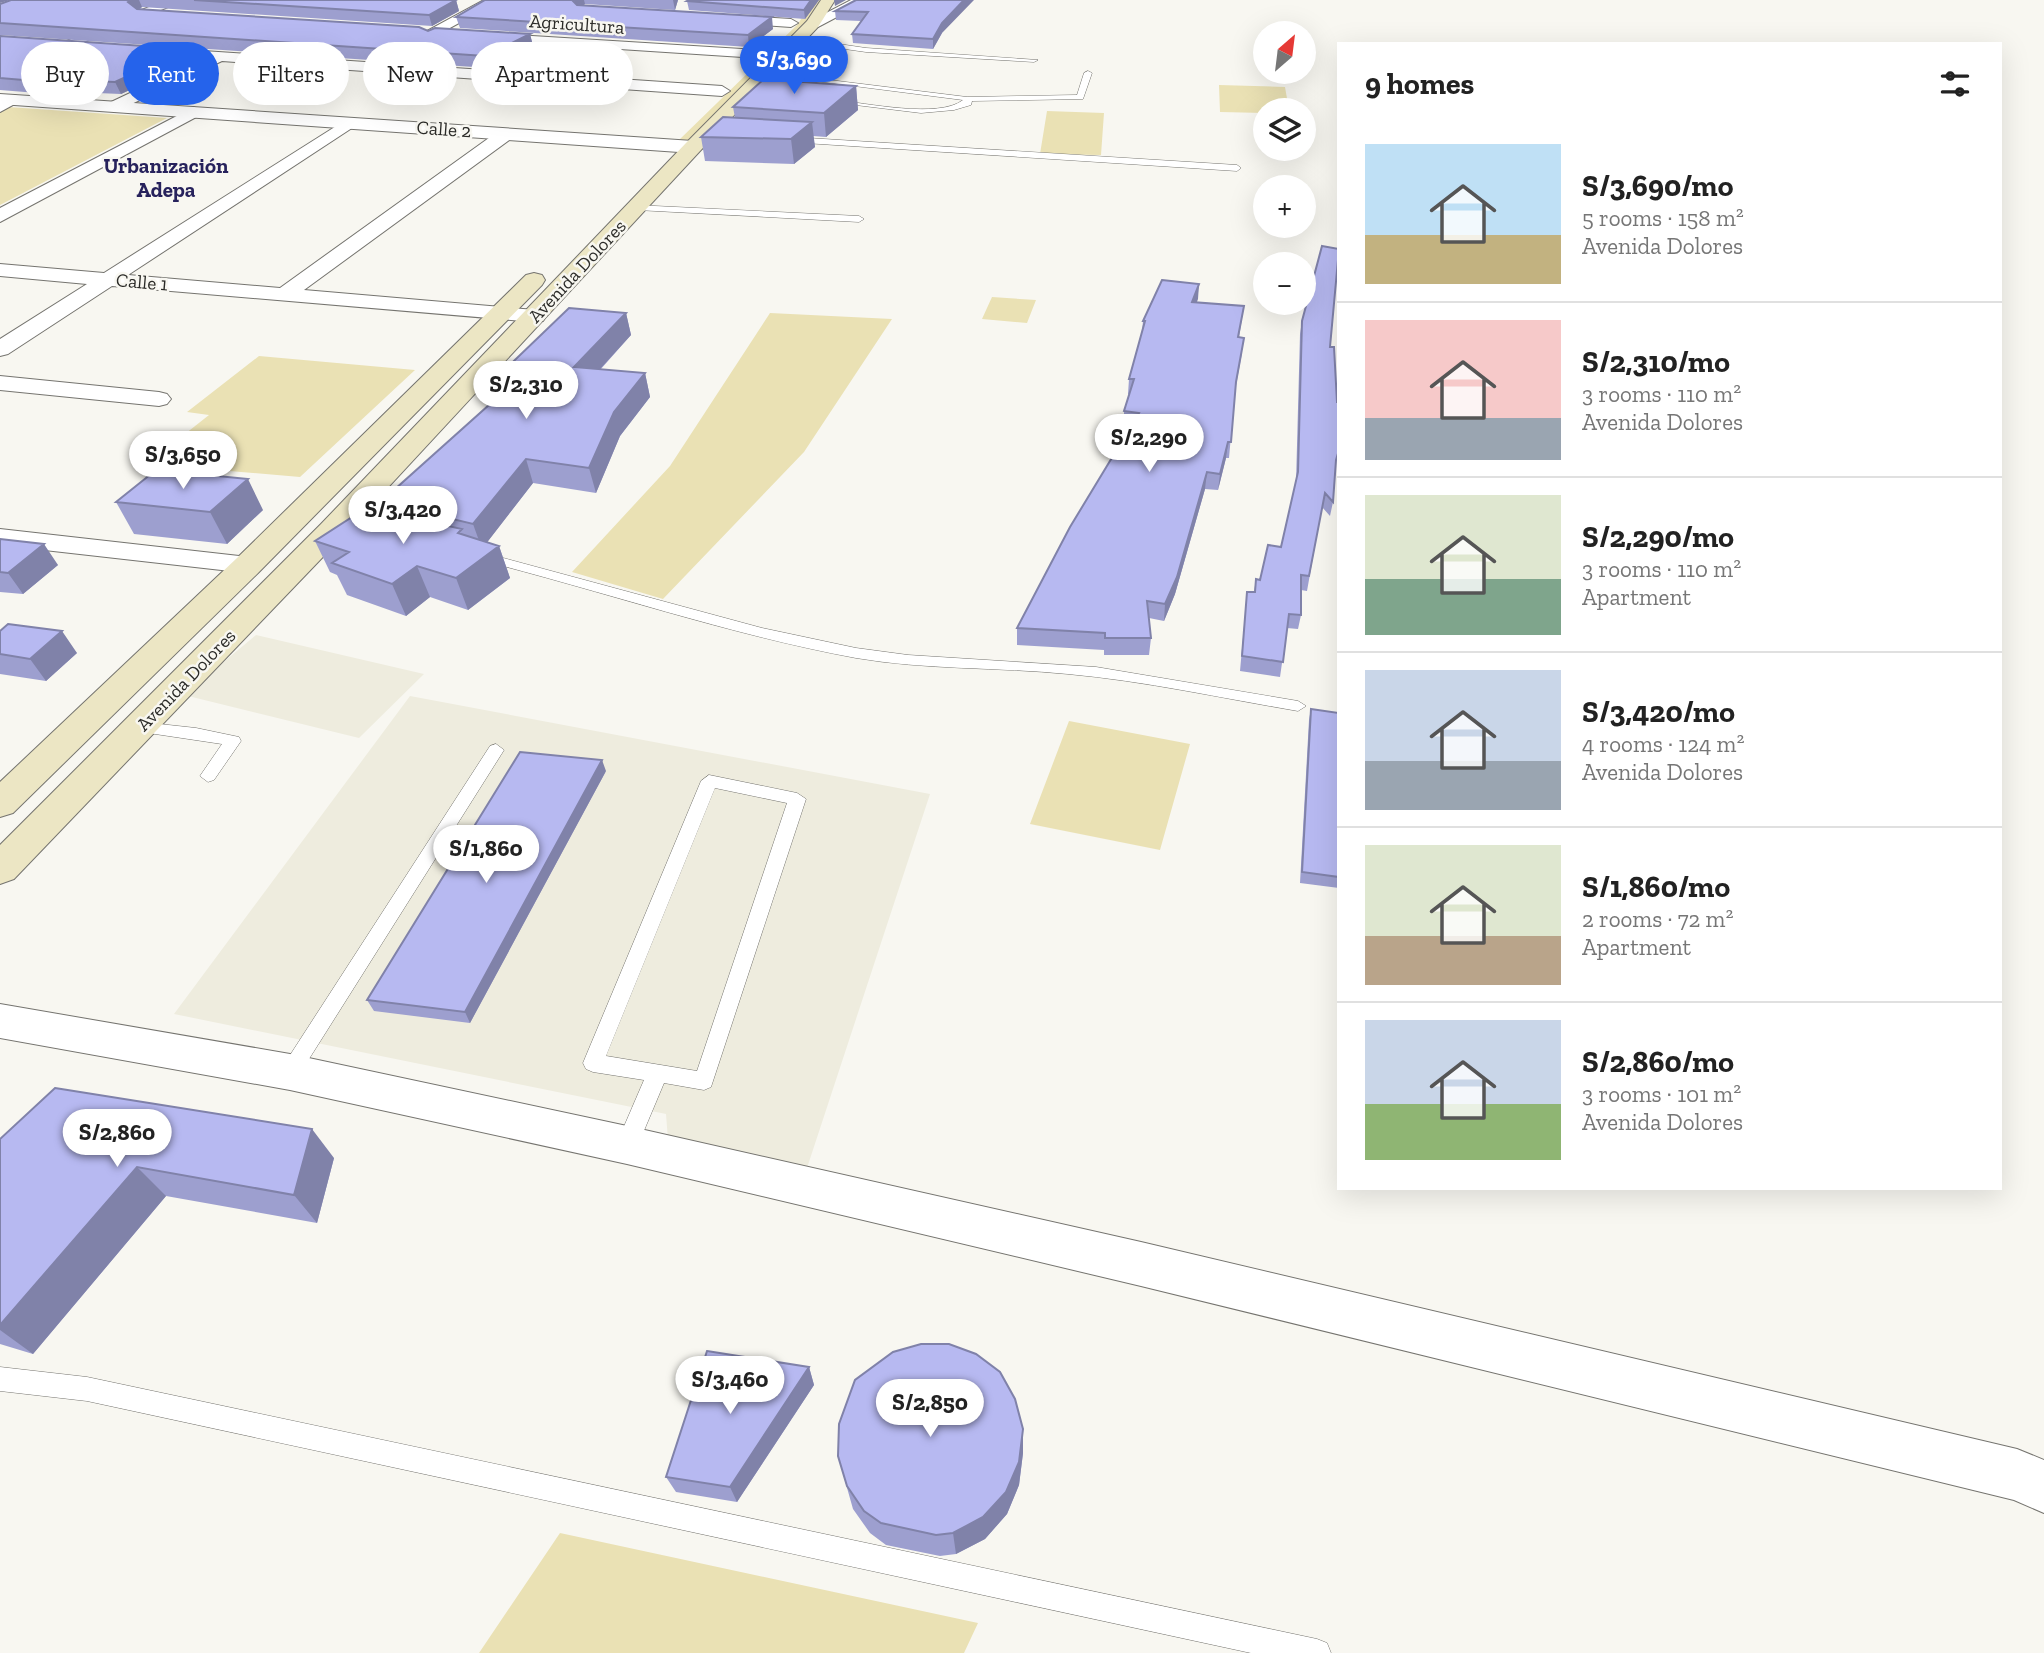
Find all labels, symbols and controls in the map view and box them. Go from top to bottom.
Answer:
street label: Agricultura [529,9,625,39]
north arrow [1253,21,1316,84]
map controls [1253,21,1316,315]
pin: S/3,690 [729,36,859,96]
chip: Buy [21,42,109,105]
chip: Rent [123,42,219,105]
chip: Filters [233,42,349,105]
chip: New [363,42,457,105]
chip: Apartment [471,42,633,105]
text: S/3,690 [756,45,832,73]
icon: filters [1936,65,1974,103]
text: 9 homes [1365,66,1474,102]
button: layers [1253,98,1316,161]
street label: Calle 2 [416,116,472,142]
district label: Urbanización Adepa [104,153,229,202]
text: S/3,690/mo [1582,168,1733,204]
icon: home [1421,172,1505,256]
button: + [1253,175,1316,238]
text: 5 rooms · 158 m² [1582,204,1744,232]
street label: Avenida Dolores [523,215,631,327]
text: Avenida Dolores [1582,232,1743,260]
button: − [1253,252,1316,315]
street label: Calle 1 [115,268,169,296]
text: S/2,310/mo [1582,344,1730,380]
icon: home [1421,348,1505,432]
pin: S/2,310 [461,362,591,421]
text: S/2,310 [489,370,563,398]
text: 3 rooms · 110 m² [1582,380,1741,408]
text: Avenida Dolores [1582,408,1743,436]
pin: S/2,290 [1084,414,1214,474]
text: S/2,290 [1111,423,1187,451]
pin: S/3,650 [118,432,248,491]
text: S/3,650 [145,440,221,468]
pin: S/3,420 [338,486,468,546]
text: S/3,420 [364,495,442,523]
text: S/2,290/mo [1582,519,1734,555]
icon: home [1421,523,1505,607]
text: 3 rooms · 110 m² [1582,555,1741,583]
text: Apartment [1582,583,1691,611]
street label: Avenida Dolores [132,624,240,736]
text: S/3,420/mo [1582,694,1735,730]
icon: home [1421,698,1505,782]
text: 4 rooms · 124 m² [1582,730,1744,758]
text: Avenida Dolores [1582,758,1743,786]
pin: S/1,860 [421,826,551,885]
text: S/1,860 [449,834,523,862]
text: S/1,860/mo [1582,869,1730,905]
icon: home [1421,873,1505,957]
text: 2 rooms · 72 m² [1582,905,1733,933]
text: Apartment [1582,933,1691,961]
text: S/2,860/mo [1582,1044,1734,1080]
icon: home [1421,1048,1505,1132]
text: 3 rooms · 101 m² [1582,1080,1741,1108]
text: Avenida Dolores [1582,1108,1743,1136]
pin: S/2,860 [52,1110,182,1169]
text: S/2,860 [79,1118,155,1146]
pin: S/3,460 [665,1356,795,1416]
text: S/3,460 [691,1365,769,1393]
pin: S/2,850 [865,1380,995,1439]
text: S/2,850 [892,1388,968,1416]

